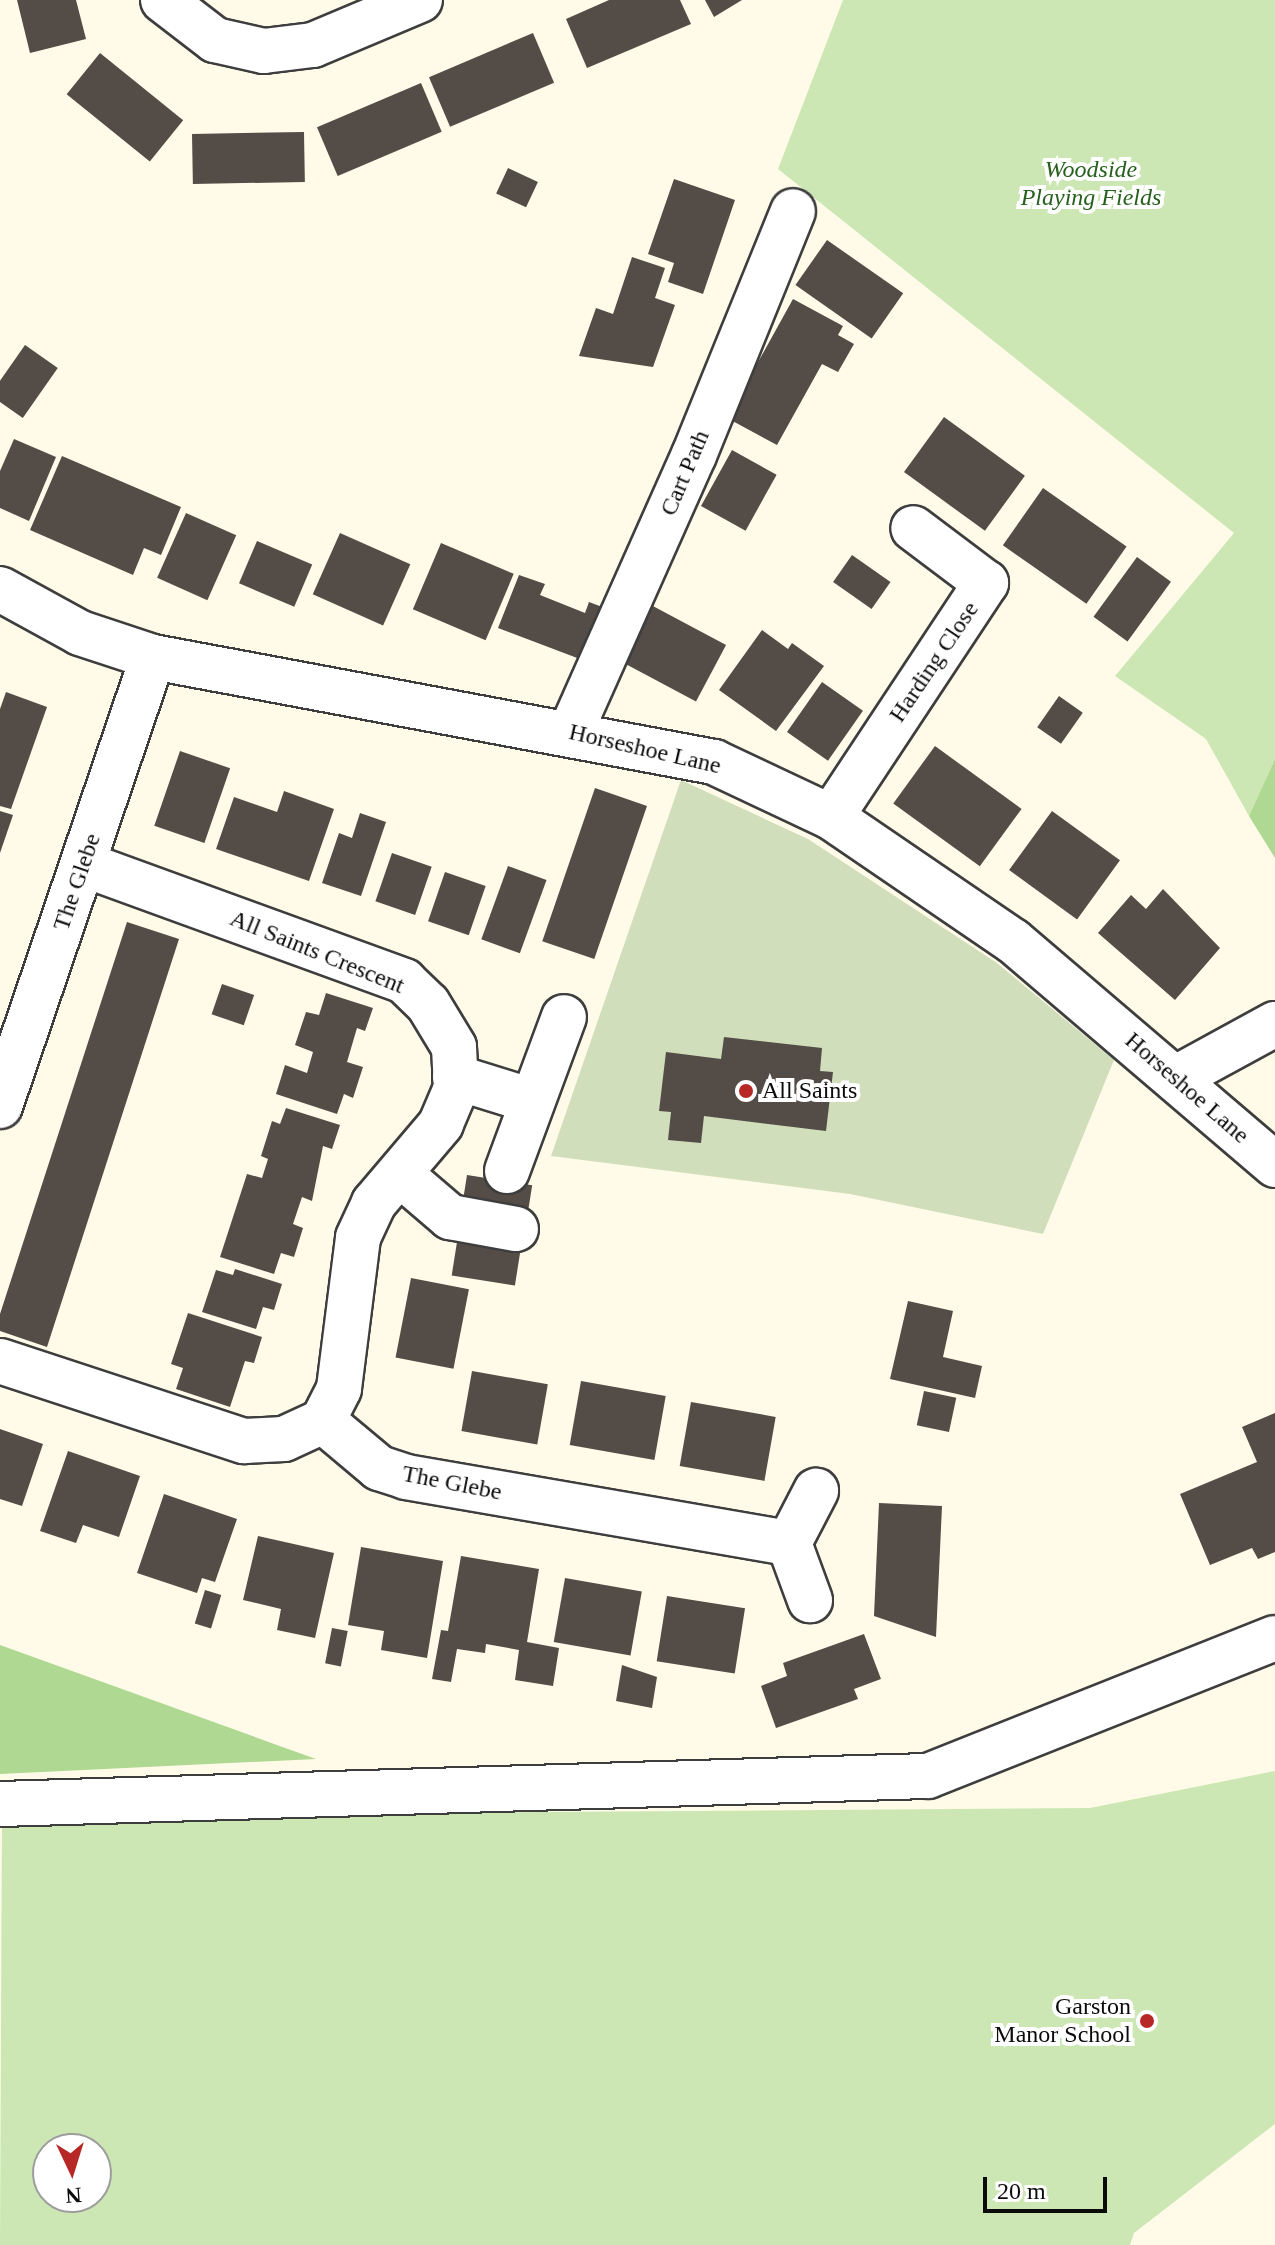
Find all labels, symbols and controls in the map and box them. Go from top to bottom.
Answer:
park label: Woodside Playing Fields [1021,156,1161,212]
street label: Cart Path [654,426,716,520]
street label: Harding Close [883,596,985,728]
street label: Horseshoe Lane [566,718,724,780]
street label: The Glebe [47,830,107,934]
street label: All Saints Crescent [226,904,408,1000]
street label: Horseshoe Lane [1119,1026,1255,1150]
place label: All Saints [762,1077,857,1105]
marker: All Saints [737,1082,755,1100]
street label: The Glebe [400,1459,504,1507]
place label: Garston Manor School [994,1993,1131,2049]
marker: Garston Manor School [1138,2012,1156,2030]
north arrow [32,2133,112,2213]
scale bar [987,2161,1111,2211]
text: 20 m [997,2178,1046,2204]
text: N [65,2182,82,2208]

